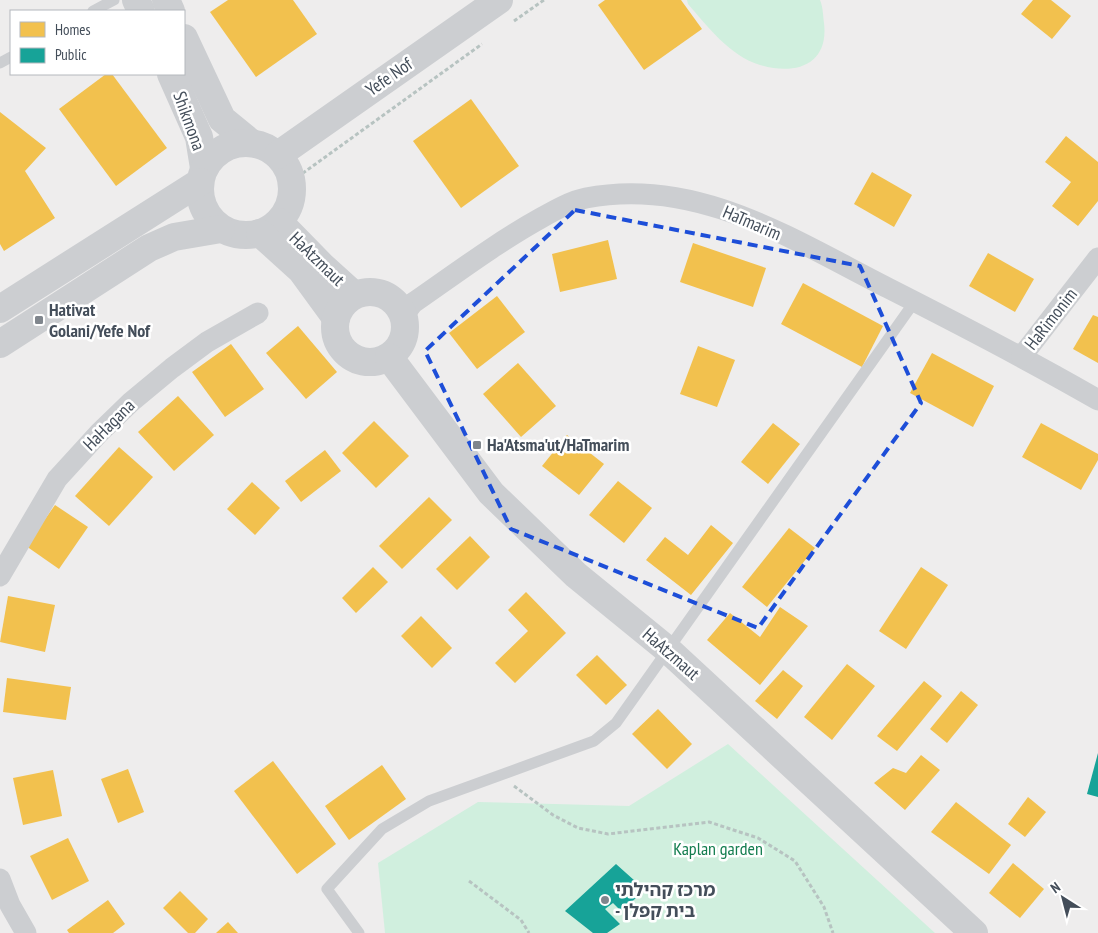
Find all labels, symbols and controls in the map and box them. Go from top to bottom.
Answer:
legend [10,10,185,75]
text: Homes [55,20,91,39]
text: Public [55,45,87,64]
street label: Yefe Nof [361,51,418,101]
street label: Shikmona [168,88,211,153]
street label: HaTmarim [720,200,785,245]
street label: HaAtzmaut [285,227,350,291]
street label: HaRimonim [1019,283,1082,354]
place label: Hativat Golani/Yefe Nof [49,298,151,342]
marker: Hativat Golani/Yefe Nof [33,314,45,326]
street label: HaHagana [78,394,139,455]
place label: Ha'Atsma'ut/HaTmarim [487,433,629,456]
marker: Ha'Atsma'ut/HaTmarim [471,439,483,451]
street label: HaAtzmaut [638,623,705,685]
park label: Kaplan garden [673,837,763,860]
north arrow [1038,873,1088,923]
place label: מרכז קהילתי - בית קפלן [615,878,716,922]
text: N [1047,878,1064,897]
marker: מרכז קהילתי - בית קפלן [599,894,611,906]

